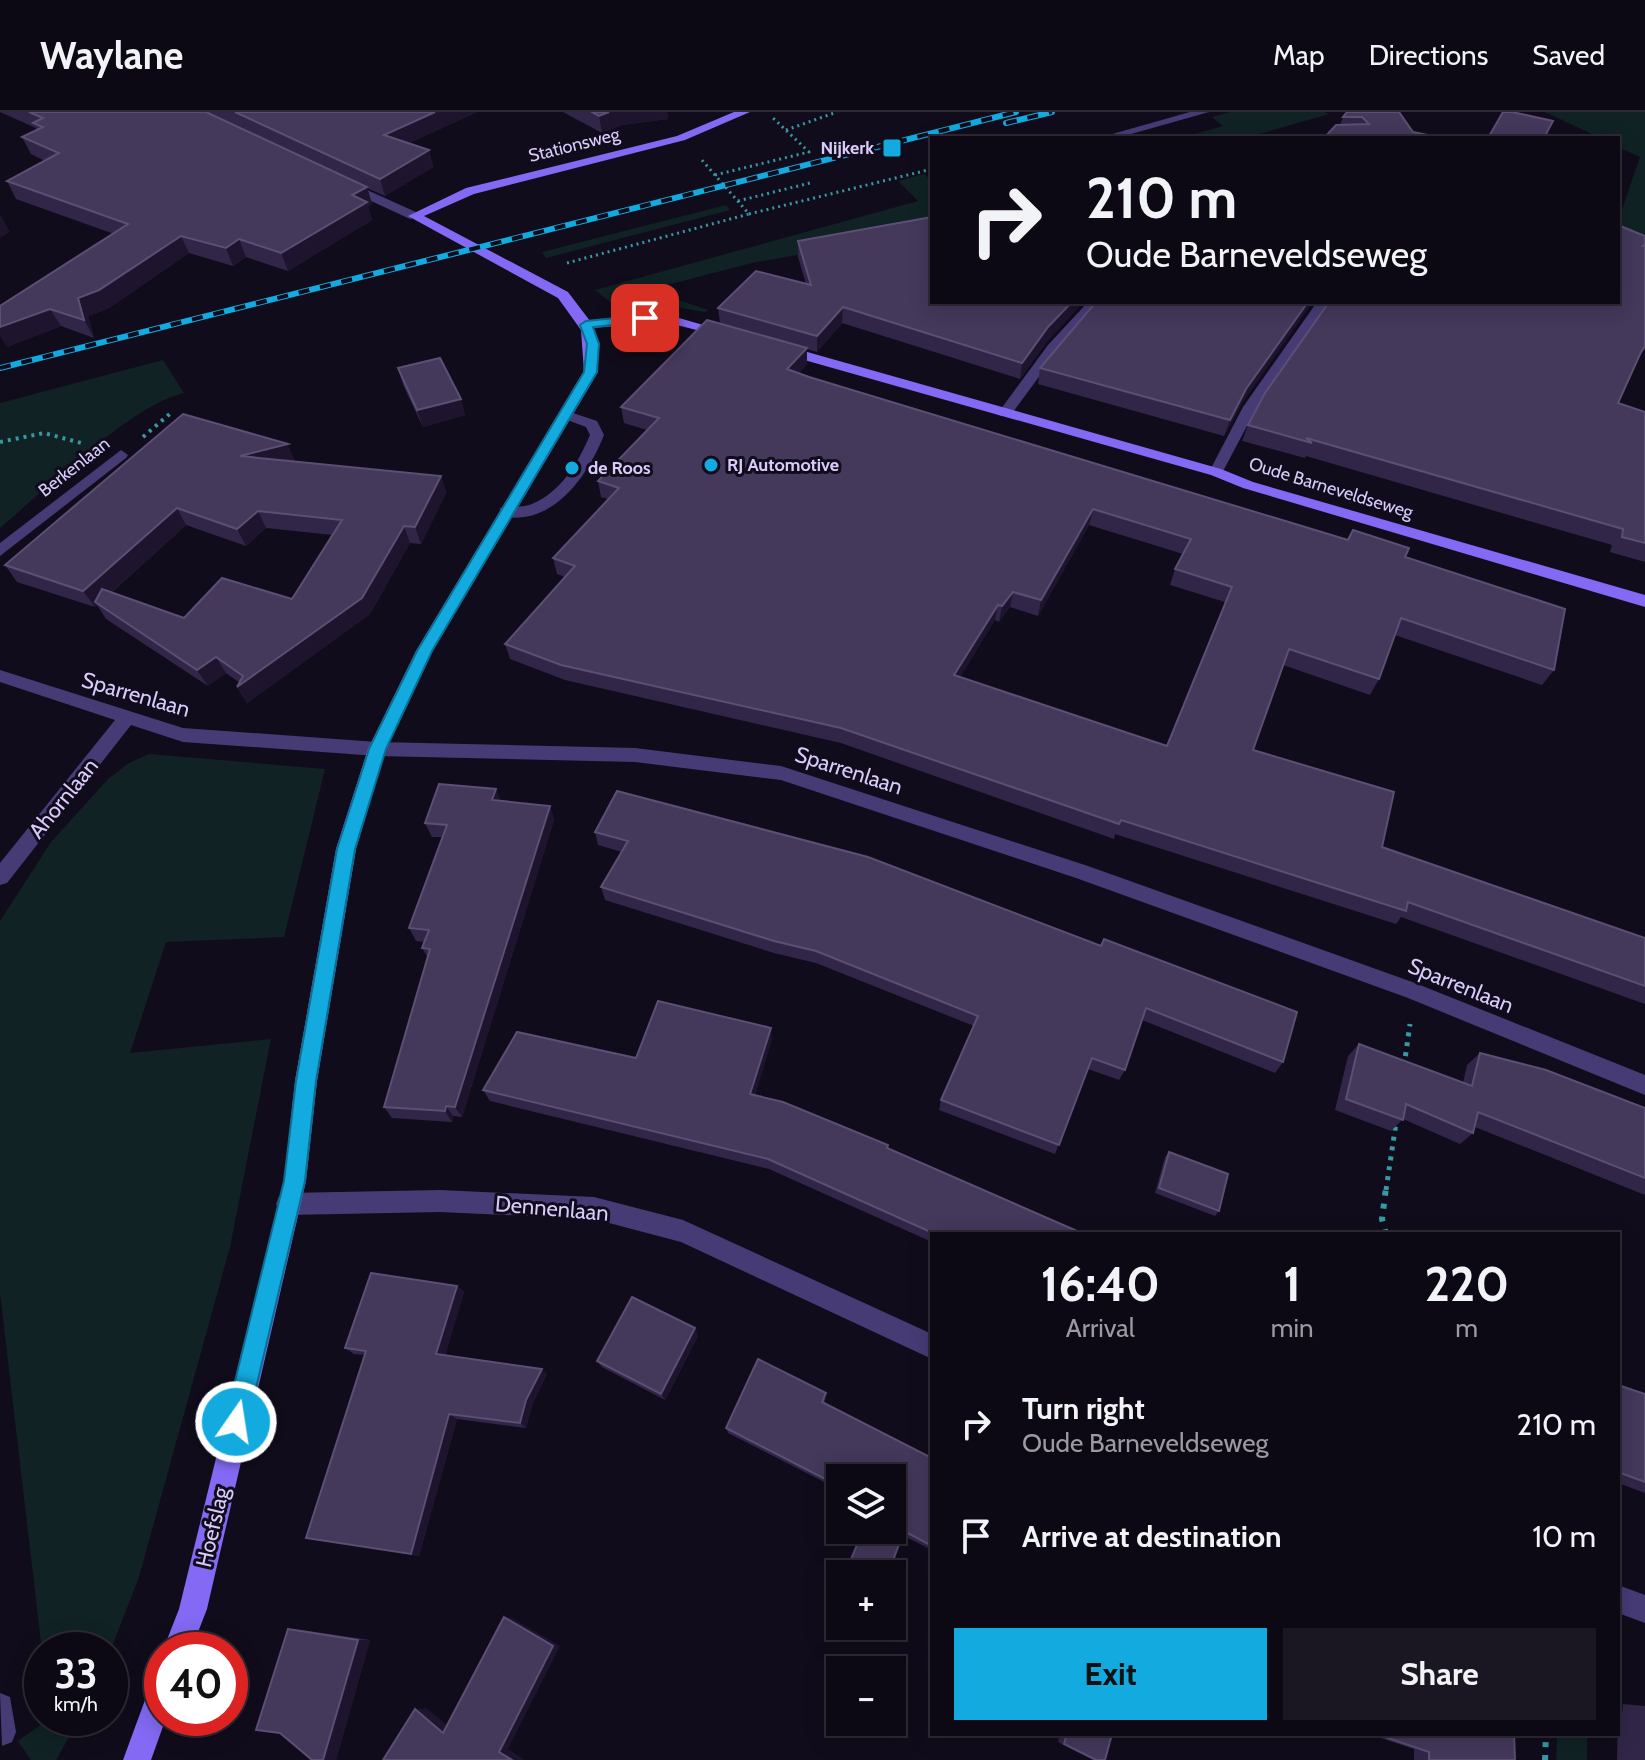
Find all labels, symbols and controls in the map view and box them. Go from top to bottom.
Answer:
text: Waylane [40,32,183,79]
text: Map [1273,38,1325,72]
text: Directions [1369,38,1488,72]
text: Saved [1532,38,1605,72]
street label: Stationsweg [526,123,623,167]
place label: Nijkerk [821,137,874,159]
marker: Nijkerk [881,137,903,159]
text: 210 m [1086,164,1237,232]
icon: right [954,168,1058,272]
text: Oude Barneveldseweg [1086,232,1427,276]
pin [611,284,679,352]
icon: arrive [623,296,667,340]
street label: Berkenlaan [34,432,114,502]
street label: Oude Barneveldseweg [1246,453,1417,524]
place label: RJ Automotive [727,454,839,476]
marker: RJ Automotive [702,456,720,474]
place label: de Roos [588,457,651,479]
marker: de Roos [563,459,581,477]
street label: Sparrenlaan [79,666,193,723]
street label: Sparrenlaan [792,740,906,801]
street label: Ahornlaan [23,753,104,844]
street label: Sparrenlaan [1404,952,1517,1019]
street label: Dennenlaan [494,1190,610,1227]
text: 16:40 [1041,1255,1160,1313]
text: 1 [1283,1255,1301,1313]
text: 220 [1424,1255,1509,1313]
text: Arrival [1066,1312,1135,1344]
text: min [1271,1312,1314,1344]
text: m [1455,1312,1478,1344]
position arrow [194,1380,278,1464]
text: Turn right [1022,1390,1145,1427]
icon: right [954,1402,998,1446]
text: 210 m [1516,1406,1596,1443]
text: Oude Barneveldseweg [1022,1427,1268,1459]
map controls [826,1464,906,1736]
button: layers [826,1464,906,1544]
street label: Hoefslag [190,1483,235,1570]
icon: arrive [954,1514,998,1558]
text: Arrive at destination [1022,1518,1282,1555]
text: 10 m [1532,1518,1596,1555]
button: + [826,1560,906,1640]
button: Exit [954,1628,1267,1720]
button: Share [1283,1628,1596,1720]
speed limit sign: 40 [144,1632,248,1736]
text: 33 [54,1649,98,1698]
button: − [826,1656,906,1736]
text: km/h [54,1692,98,1716]

